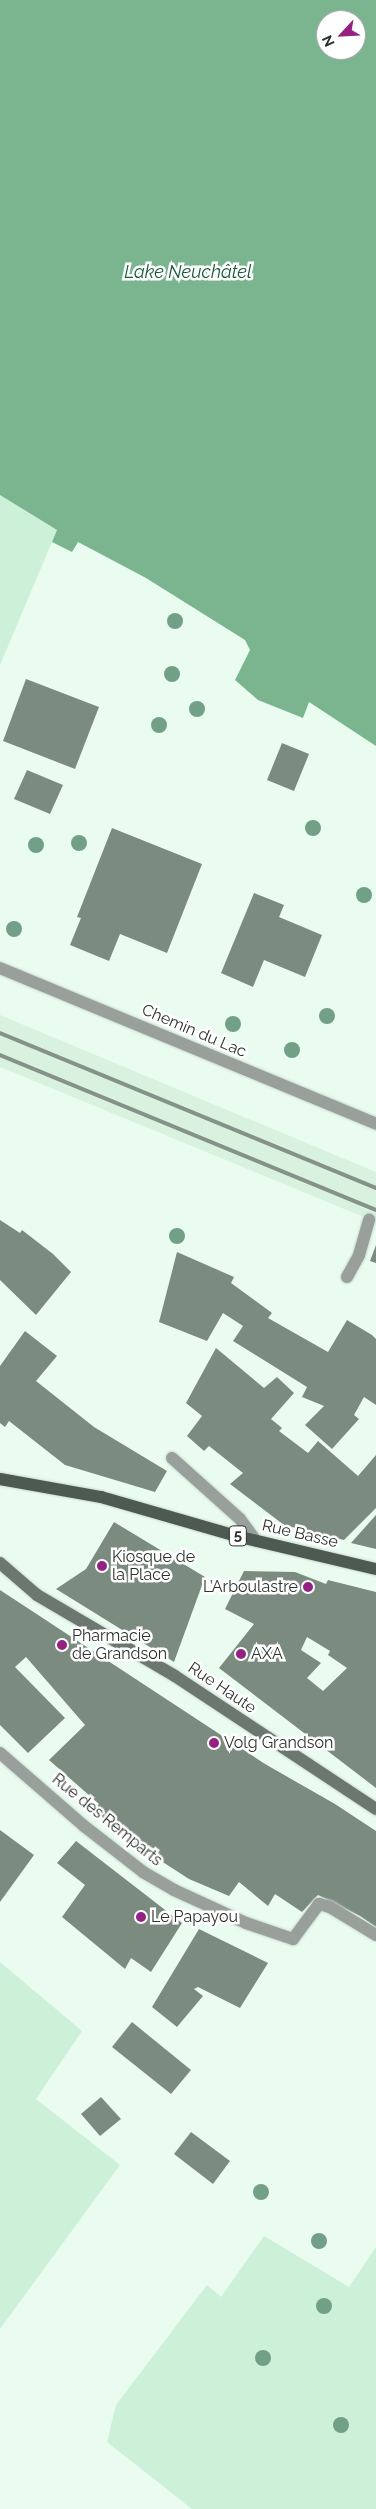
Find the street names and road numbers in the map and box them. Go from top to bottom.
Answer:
street label: Chemin du Lac [139,1000,249,1062]
street label: Rue Basse [260,1516,340,1552]
road number: 5 [228,1524,248,1548]
street label: Rue Haute [184,1658,260,1718]
street label: Rue des Remparts [48,1770,166,1870]

